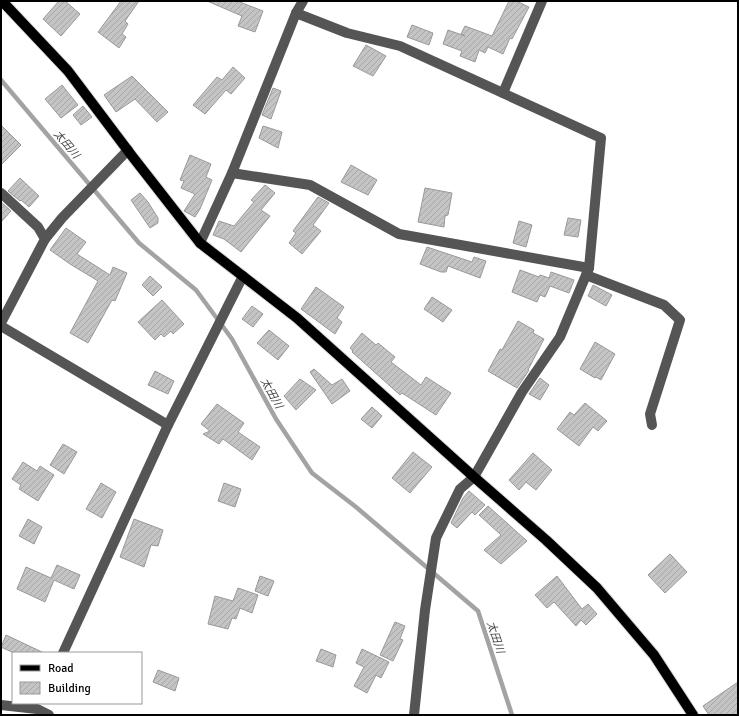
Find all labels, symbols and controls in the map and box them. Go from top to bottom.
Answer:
water label: 太田川 [51,128,83,162]
water label: 太田川 [258,376,286,412]
water label: 太田川 [484,619,507,656]
legend [12,652,142,704]
text: Road [48,661,74,676]
text: Building [48,681,91,696]

